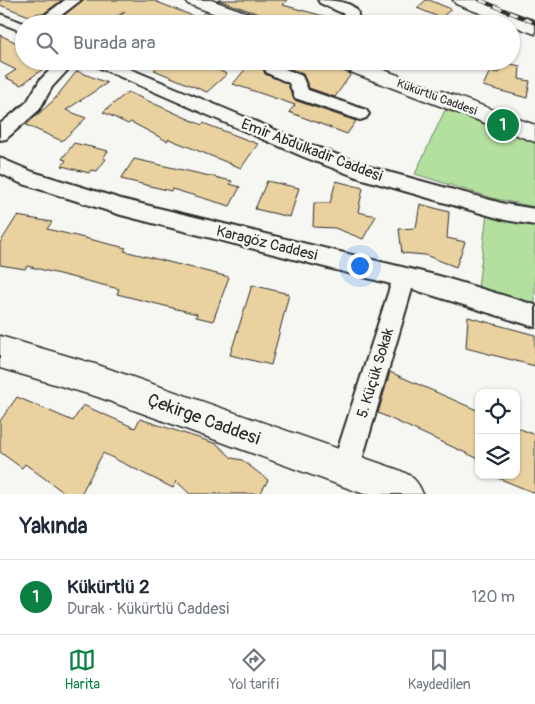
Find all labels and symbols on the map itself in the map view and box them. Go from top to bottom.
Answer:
street label: Kükürtlü Caddesi [395,76,479,119]
pin: 1 [487,106,519,144]
street label: Emir Abdulkadir Caddesi [238,115,385,186]
street label: Karagöz Caddesi [214,222,320,265]
your location [347,253,373,279]
street label: 5. Küçük Sokak [353,325,398,420]
street label: Çekirge Caddesi [144,388,263,451]

